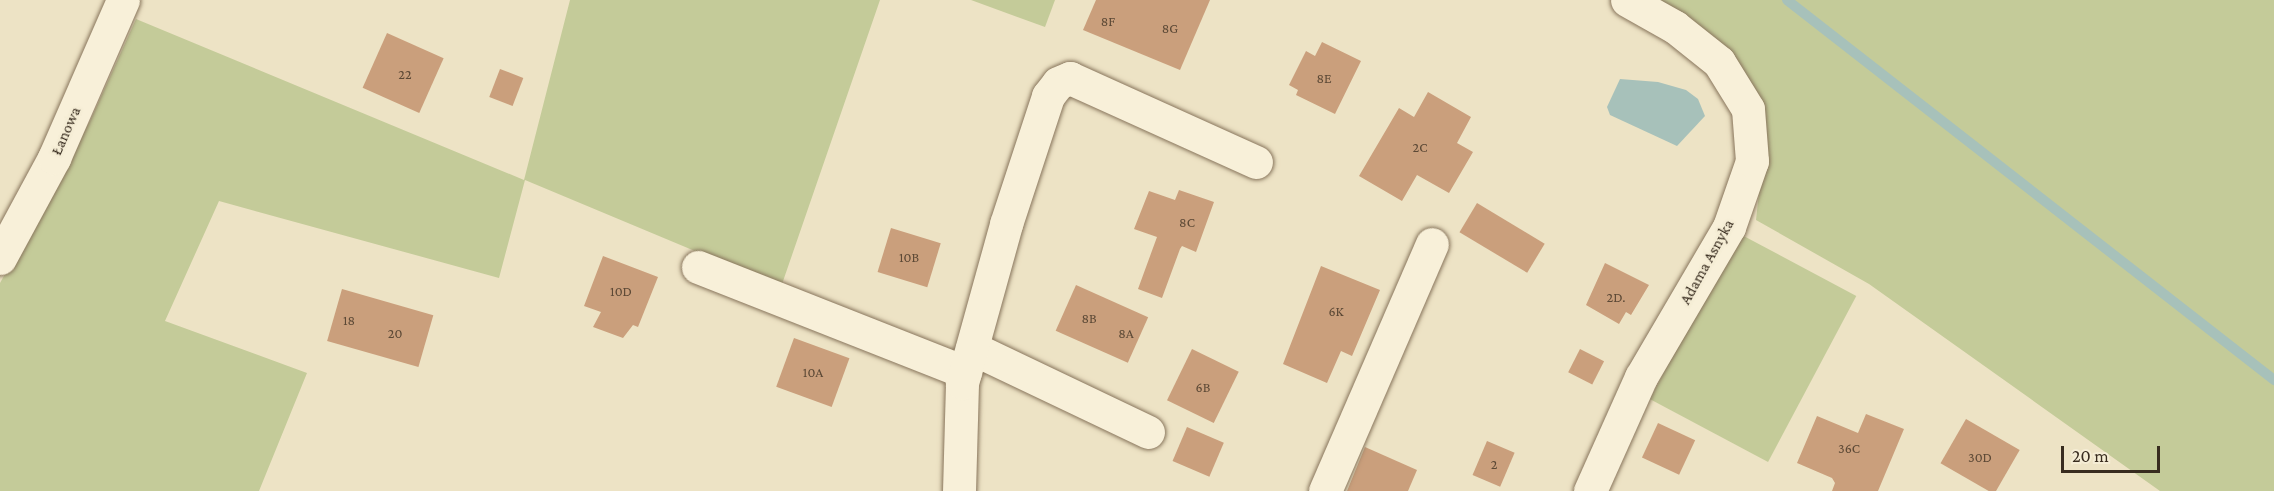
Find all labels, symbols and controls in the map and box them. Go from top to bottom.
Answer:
house number: 8F [1101,13,1115,29]
house number: 8G [1162,20,1178,36]
house number: 22 [398,66,412,82]
house number: 8E [1316,70,1332,86]
street label: Łanowa [47,104,85,158]
house number: 2C [1413,139,1427,155]
house number: 8C [1179,214,1195,230]
street label: Adama Asnyka [1676,216,1738,308]
house number: 10B [899,249,919,265]
house number: 10D [610,283,632,299]
house number: 2D. [1607,289,1625,305]
house number: 6K [1328,303,1344,319]
house number: 8B [1081,310,1097,326]
house number: 18 [343,312,355,328]
house number: 20 [388,325,402,341]
house number: 8A [1118,325,1134,341]
house number: 10A [803,364,823,380]
house number: 6B [1196,379,1210,395]
scale bar [2064,434,2163,472]
house number: 36C [1838,440,1860,456]
text: 20 m [2072,446,2109,466]
house number: 30D [1968,449,1992,465]
house number: 2 [1491,456,1497,472]

